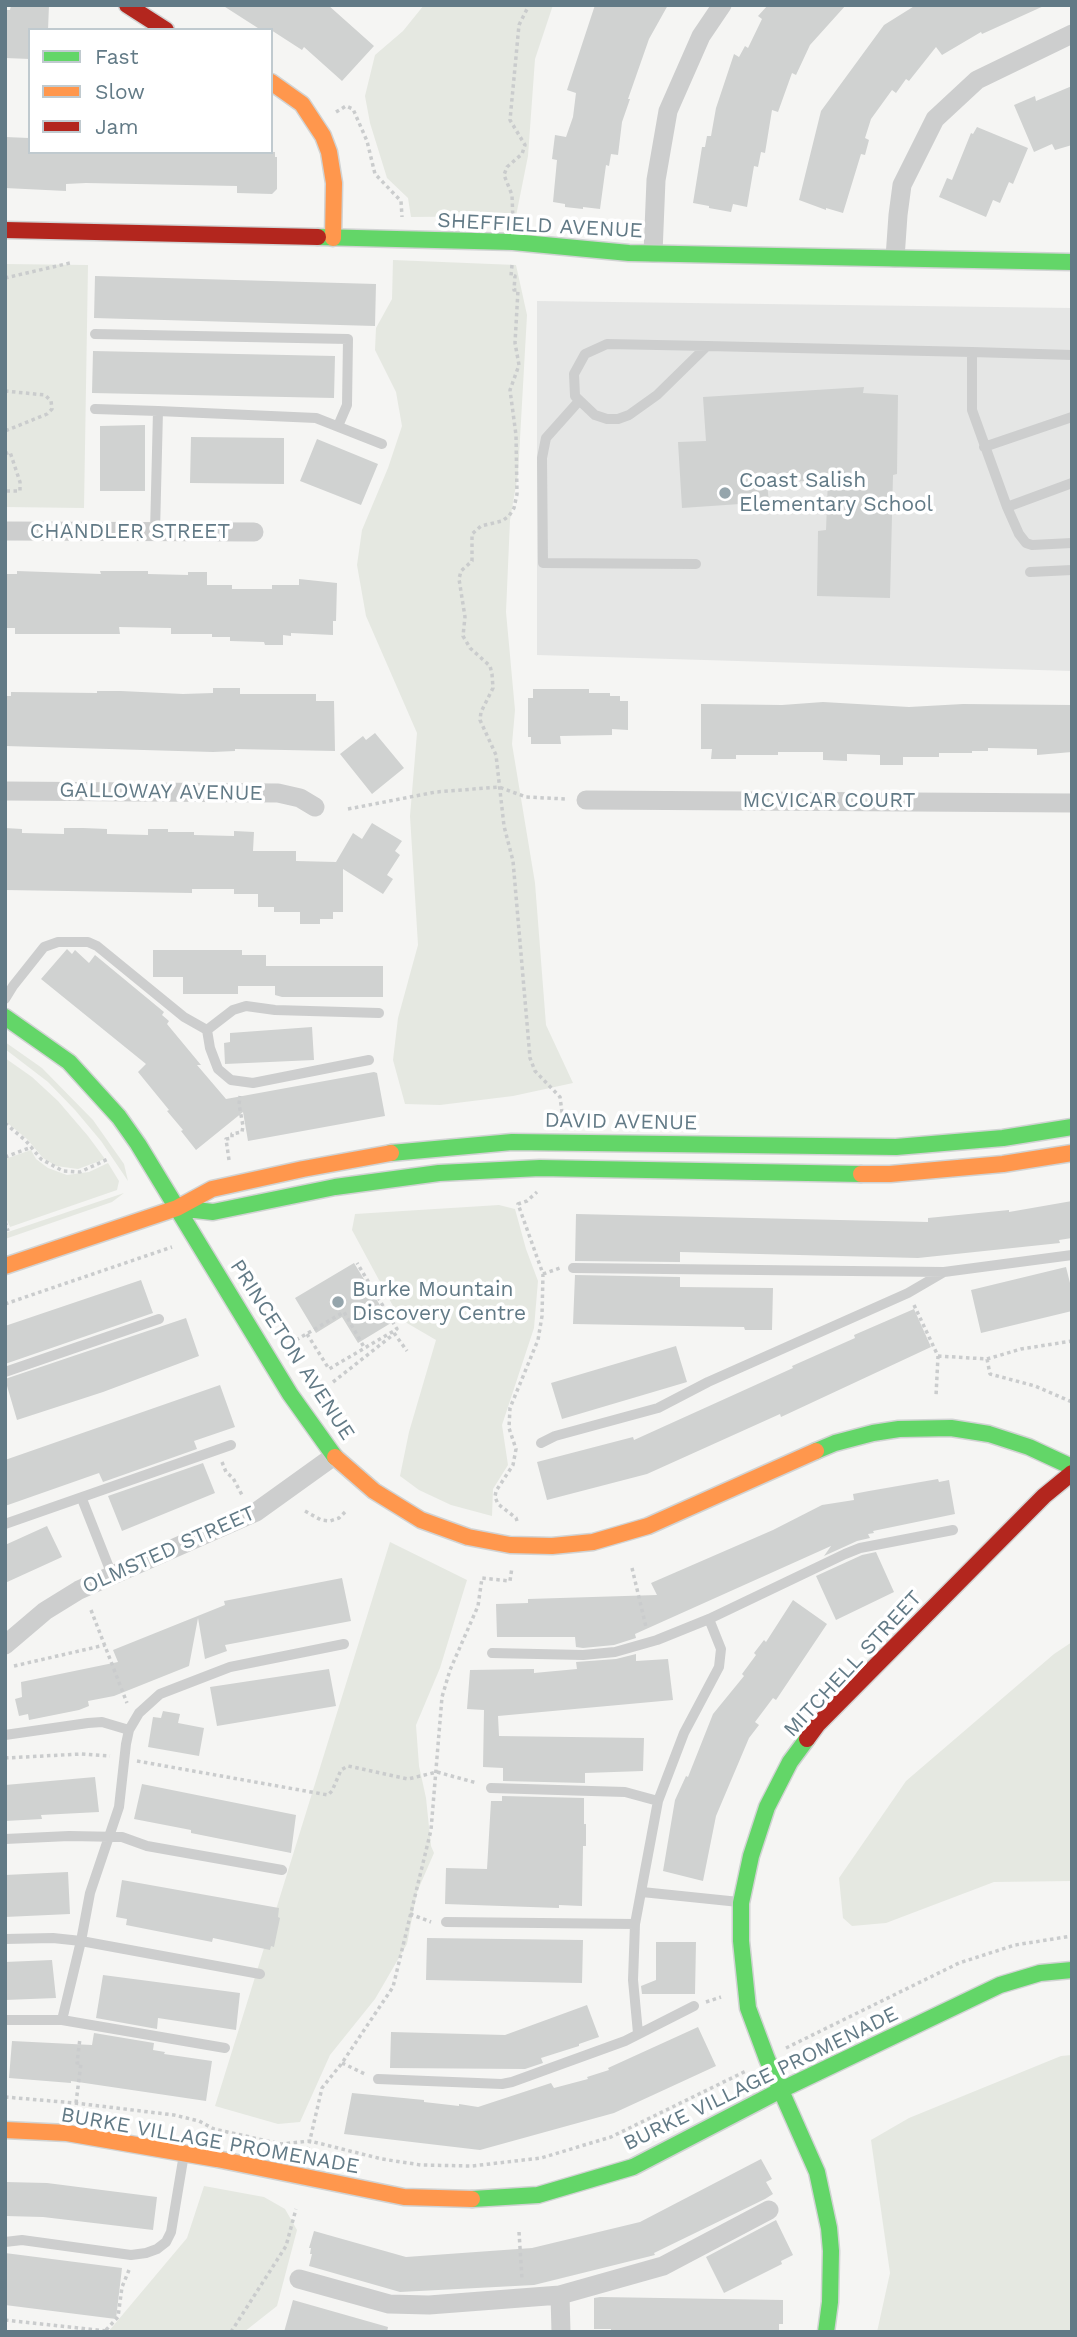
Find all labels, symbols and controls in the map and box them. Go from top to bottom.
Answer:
legend [28,28,273,154]
text: Fast [95,44,139,69]
text: Slow [95,79,145,104]
text: Jam [95,114,138,139]
street label: SHEFFIELD AVENUE [437,208,643,244]
place label: Coast Salish Elementary School [739,468,933,518]
marker: Coast Salish Elementary School [717,485,733,501]
street label: CHANDLER STREET [30,519,230,545]
street label: GALLOWAY AVENUE [59,778,263,806]
street label: MCVICAR COURT [743,788,915,814]
street label: DAVID AVENUE [544,1108,698,1136]
street label: PRINCETON AVENUE [224,1255,360,1445]
place label: Burke Mountain Discovery Centre [352,1277,526,1327]
marker: Burke Mountain Discovery Centre [330,1294,346,1310]
street label: OLMSTED STREET [79,1501,259,1599]
street label: MITCHELL STREET [779,1586,927,1742]
street label: BURKE VILLAGE PROMENADE [620,2001,902,2157]
street label: BURKE VILLAGE PROMENADE [59,2102,361,2180]

